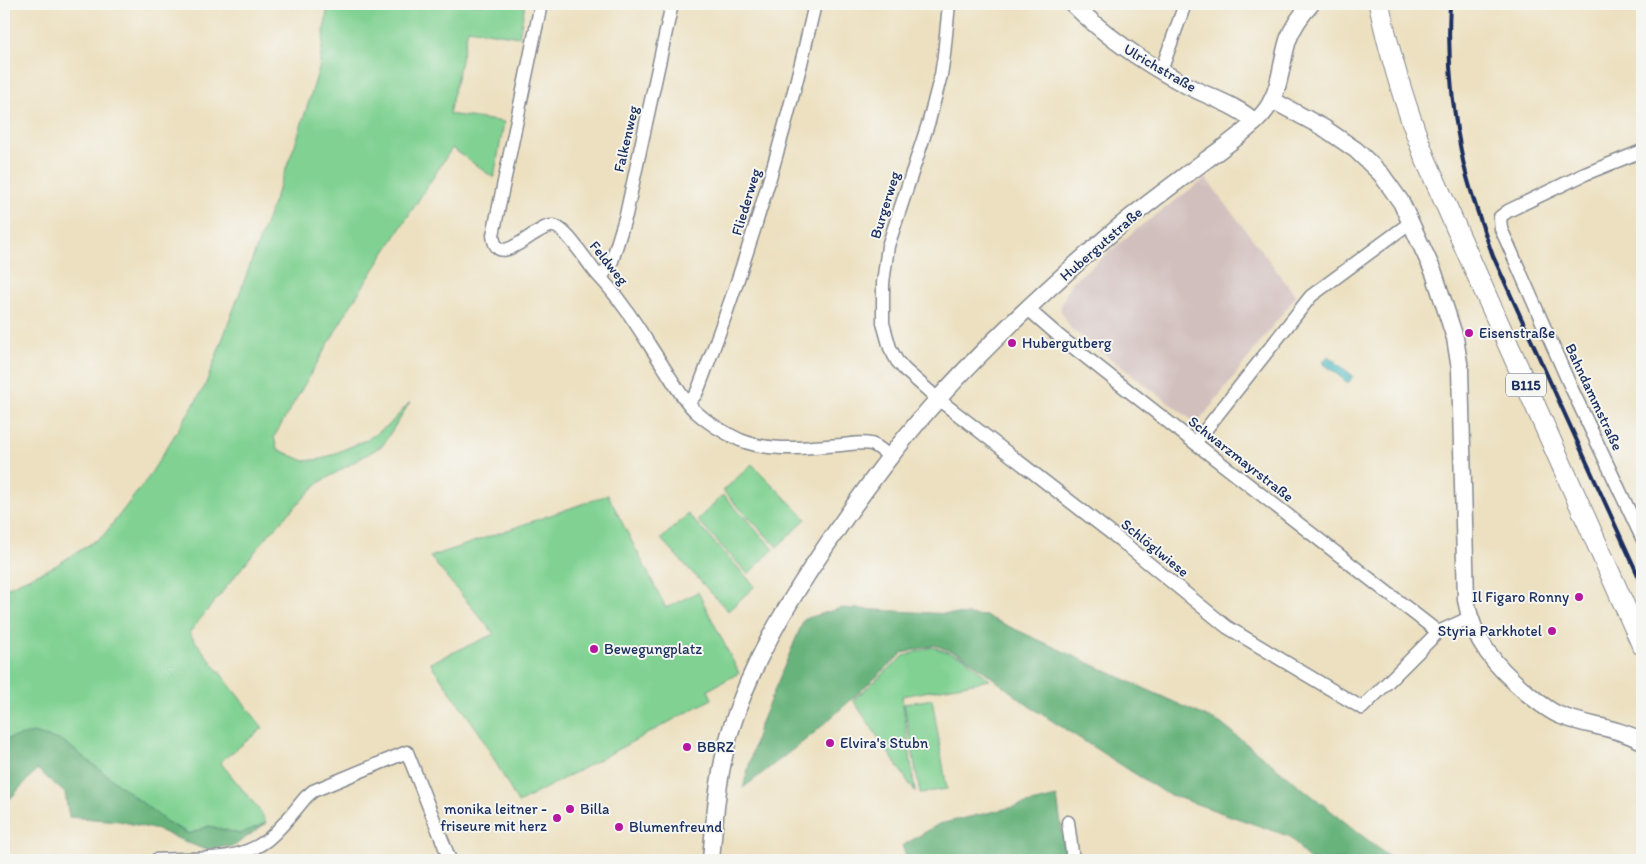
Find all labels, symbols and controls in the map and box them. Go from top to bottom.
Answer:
street label: Ulrichstraße [1120,40,1200,96]
street label: Falkenweg [610,104,642,174]
street label: Fliederweg [727,166,765,238]
street label: Burgerweg [866,169,904,241]
street label: Hubergutstraße [1056,203,1146,285]
street label: Feldweg [586,237,632,289]
place label: Eisenstraße [1479,324,1555,342]
marker: Eisenstraße [1463,327,1475,339]
place label: Hubergutberg [1022,334,1112,352]
marker: Hubergutberg [1006,337,1018,349]
street label: Bahndammstraße [1561,341,1627,453]
road number: B115 [1506,374,1546,396]
street label: Schwarzmayrstraße [1185,412,1297,506]
street label: Schlöglwiese [1117,515,1193,581]
place label: Il Figaro Ronny [1472,588,1569,606]
marker: Il Figaro Ronny [1573,591,1585,603]
place label: Styria Parkhotel [1438,622,1543,640]
marker: Styria Parkhotel [1546,625,1558,637]
place label: Bewegungplatz [604,640,702,658]
marker: Bewegungplatz [588,643,600,655]
place label: Elvira's Stubn [840,734,929,752]
marker: Elvira's Stubn [824,737,836,749]
place label: BBRZ [697,738,734,756]
marker: BBRZ [681,741,693,753]
place label: monika leitner - friseure mit herz [440,800,547,835]
place label: Billa [580,800,610,818]
marker: Billa [564,803,576,815]
marker: monika leitner - friseure mit herz [551,812,563,824]
place label: Blumenfreund [629,818,723,836]
marker: Blumenfreund [613,821,625,833]

